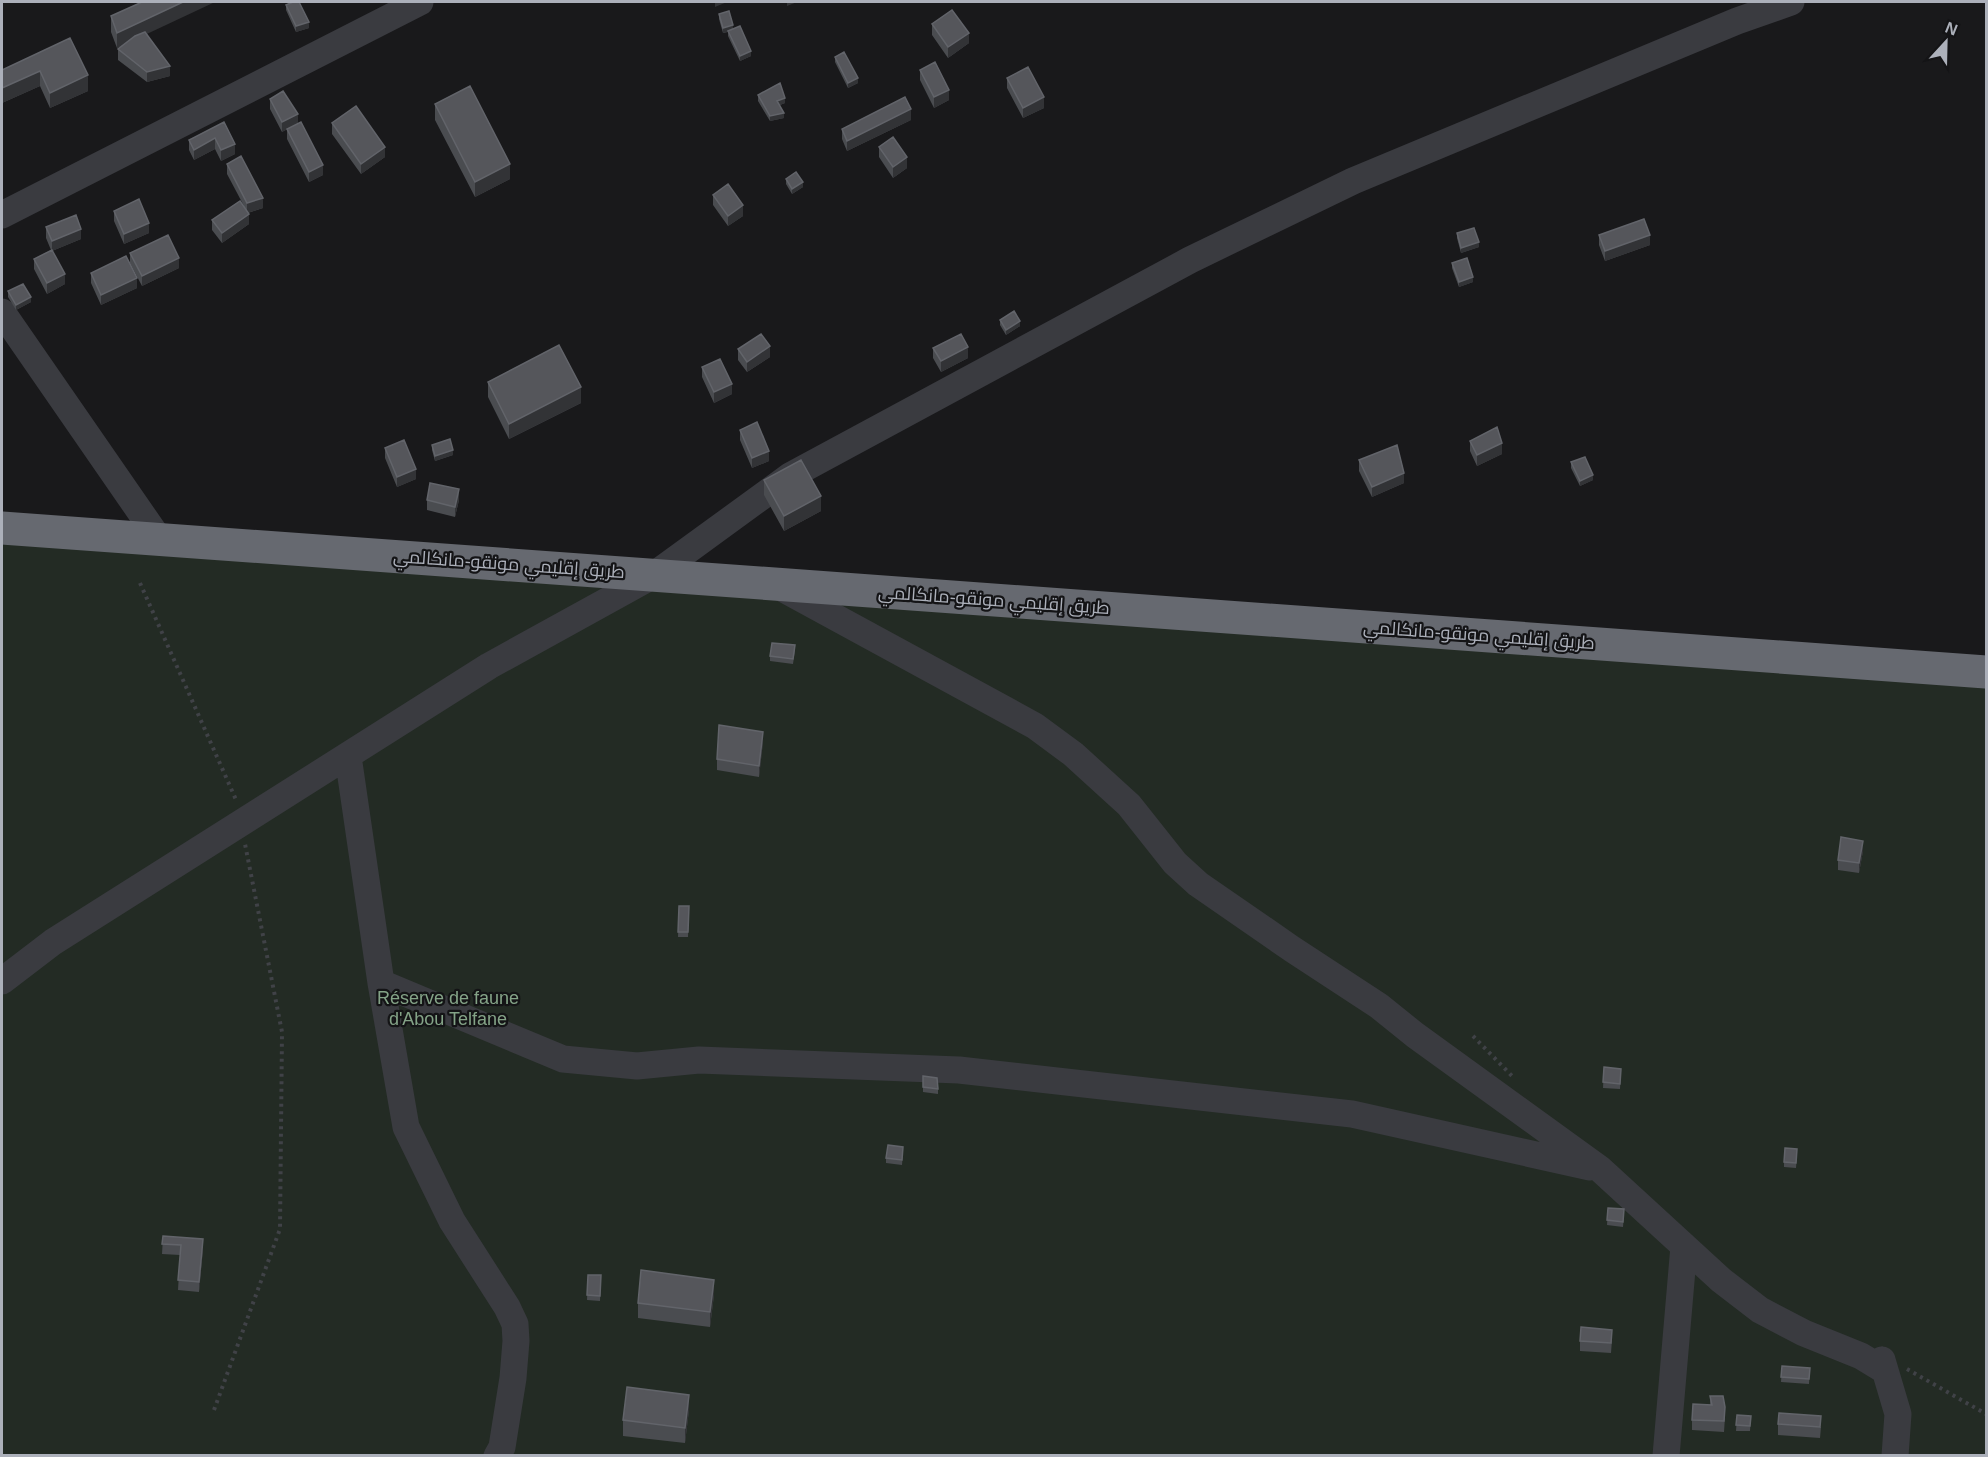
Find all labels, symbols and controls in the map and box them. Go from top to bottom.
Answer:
north arrow [1916,12,1976,72]
text: N [1943,19,1960,39]
street label: طريق إقليمي مونقو-مانكالمي [392,546,626,586]
street label: طريق إقليمي مونقو-مانكالمي [877,582,1111,622]
street label: طريق إقليمي مونقو-مانكالمي [1362,617,1596,657]
park label: Réserve de faune d'Abou Telfane [377,988,519,1029]

